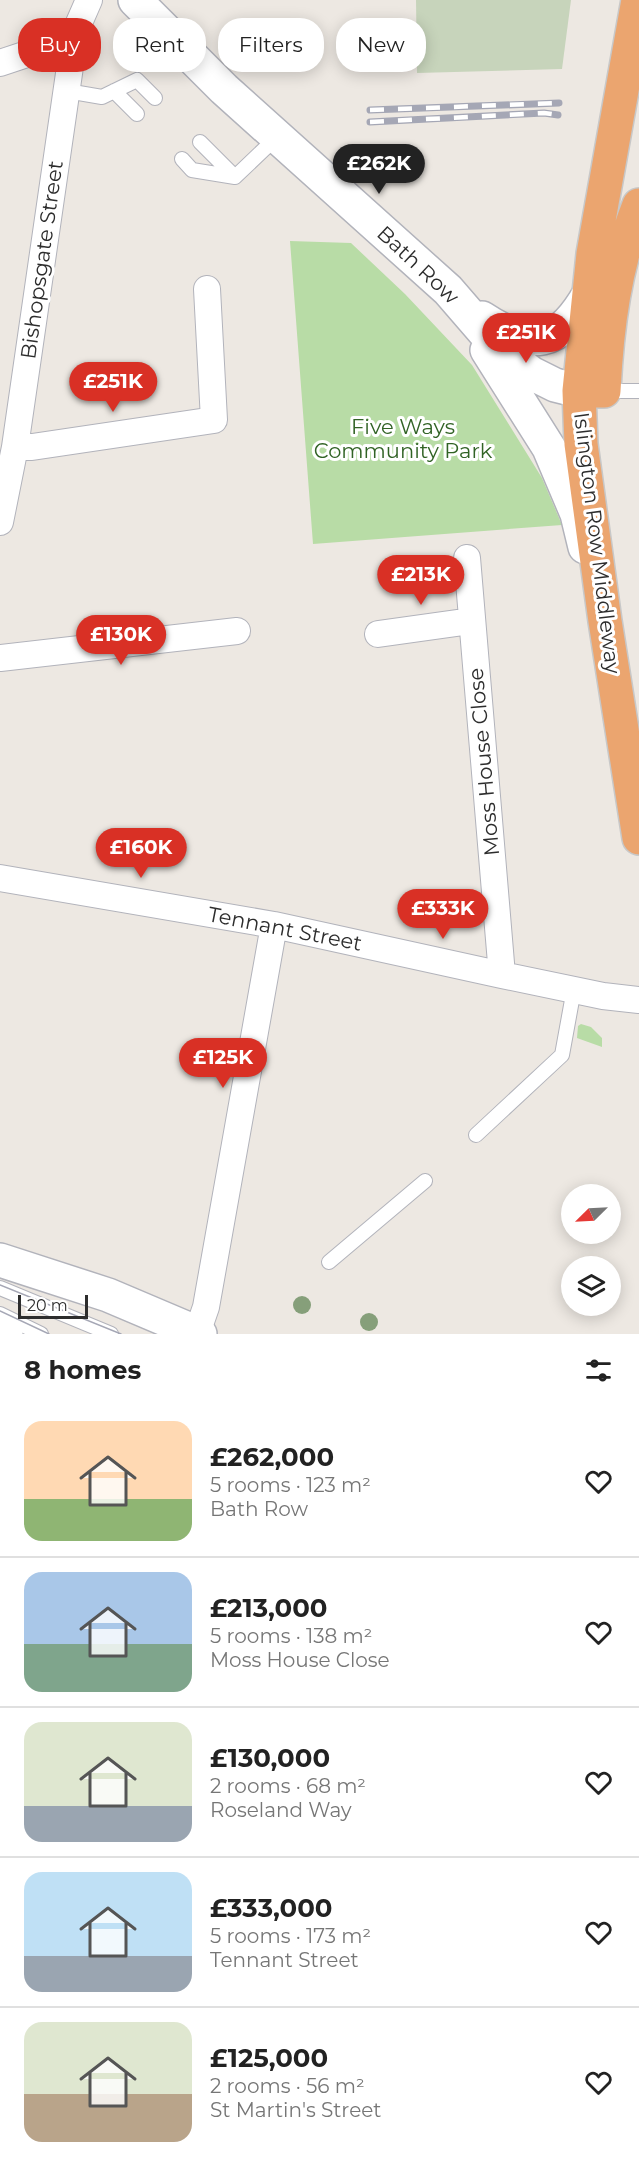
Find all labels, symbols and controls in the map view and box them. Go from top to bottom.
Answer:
chip: Buy [18,18,101,72]
chip: Rent [113,18,206,72]
chip: Filters [218,18,324,72]
chip: New [336,18,426,72]
pin: £262K [337,144,421,195]
text: £262K [347,151,411,175]
street label: Bishopsgate Street [15,159,68,361]
street label: Bath Row [372,220,465,309]
pin: £251K [484,313,568,364]
text: £251K [496,320,556,344]
pin: £251K [71,362,155,413]
text: £251K [83,369,143,393]
street label: Islington Row Middleway [569,411,626,676]
park label: Five Ways Community Park [314,414,493,463]
pin: £213K [379,555,463,606]
text: £213K [391,562,451,586]
pin: £130K [79,615,163,666]
text: £130K [90,622,152,646]
street label: Moss House Close [463,667,504,857]
pin: £160K [99,828,183,879]
text: £160K [110,835,172,859]
pin: £333K [401,889,485,940]
text: £333K [411,896,475,920]
street label: Tennant Street [206,901,364,956]
pin: £125K [181,1038,265,1089]
text: £125K [193,1045,253,1069]
north arrow [561,1184,621,1244]
map controls [561,1184,621,1316]
button: layers [561,1256,621,1316]
scale bar [18,1292,88,1320]
text: 20 m [27,1296,68,1315]
text: 8 homes [24,1354,141,1386]
icon: filters [582,1354,615,1387]
text: £262,000 [210,1441,334,1473]
icon: home [72,1445,144,1517]
icon: heart [582,1465,615,1498]
text: 5 rooms · 123 m² [210,1473,371,1497]
text: Bath Row [210,1497,308,1521]
text: £213,000 [210,1592,327,1624]
icon: home [72,1596,144,1668]
icon: heart [582,1616,615,1649]
text: 5 rooms · 138 m² [210,1624,372,1648]
text: Moss House Close [210,1648,390,1672]
text: £130,000 [210,1742,330,1774]
icon: home [72,1746,144,1818]
icon: heart [582,1766,615,1799]
text: 2 rooms · 68 m² [210,1774,366,1798]
text: Roseland Way [210,1798,352,1822]
text: £333,000 [210,1892,332,1924]
icon: home [72,1896,144,1968]
icon: heart [582,1916,615,1949]
text: 5 rooms · 173 m² [210,1924,371,1948]
text: Tennant Street [210,1948,359,1972]
text: £125,000 [210,2042,328,2074]
icon: home [72,2046,144,2118]
icon: heart [582,2066,615,2099]
text: 2 rooms · 56 m² [210,2074,365,2098]
text: St Martin's Street [210,2098,381,2122]

